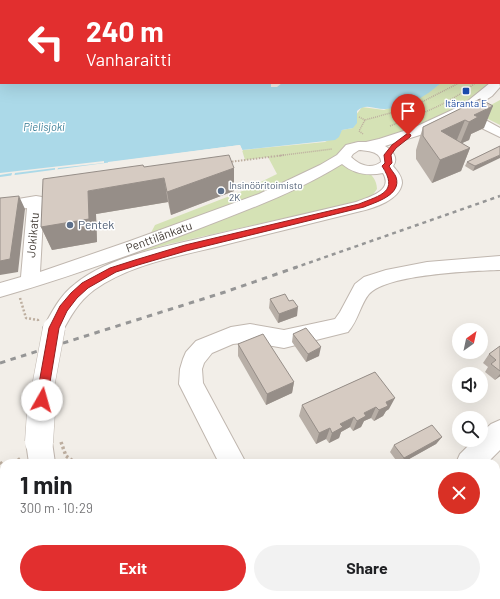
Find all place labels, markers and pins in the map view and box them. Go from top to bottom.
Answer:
marker: Itäranta E [461,86,471,96]
pin [391,94,425,135]
place label: Itäranta E [445,97,487,109]
place label: Insinööritoimisto 2K [229,179,303,203]
marker: Insinööritoimisto 2K [216,186,226,196]
place label: Pentek [78,217,114,231]
marker: Pentek [65,220,75,230]

